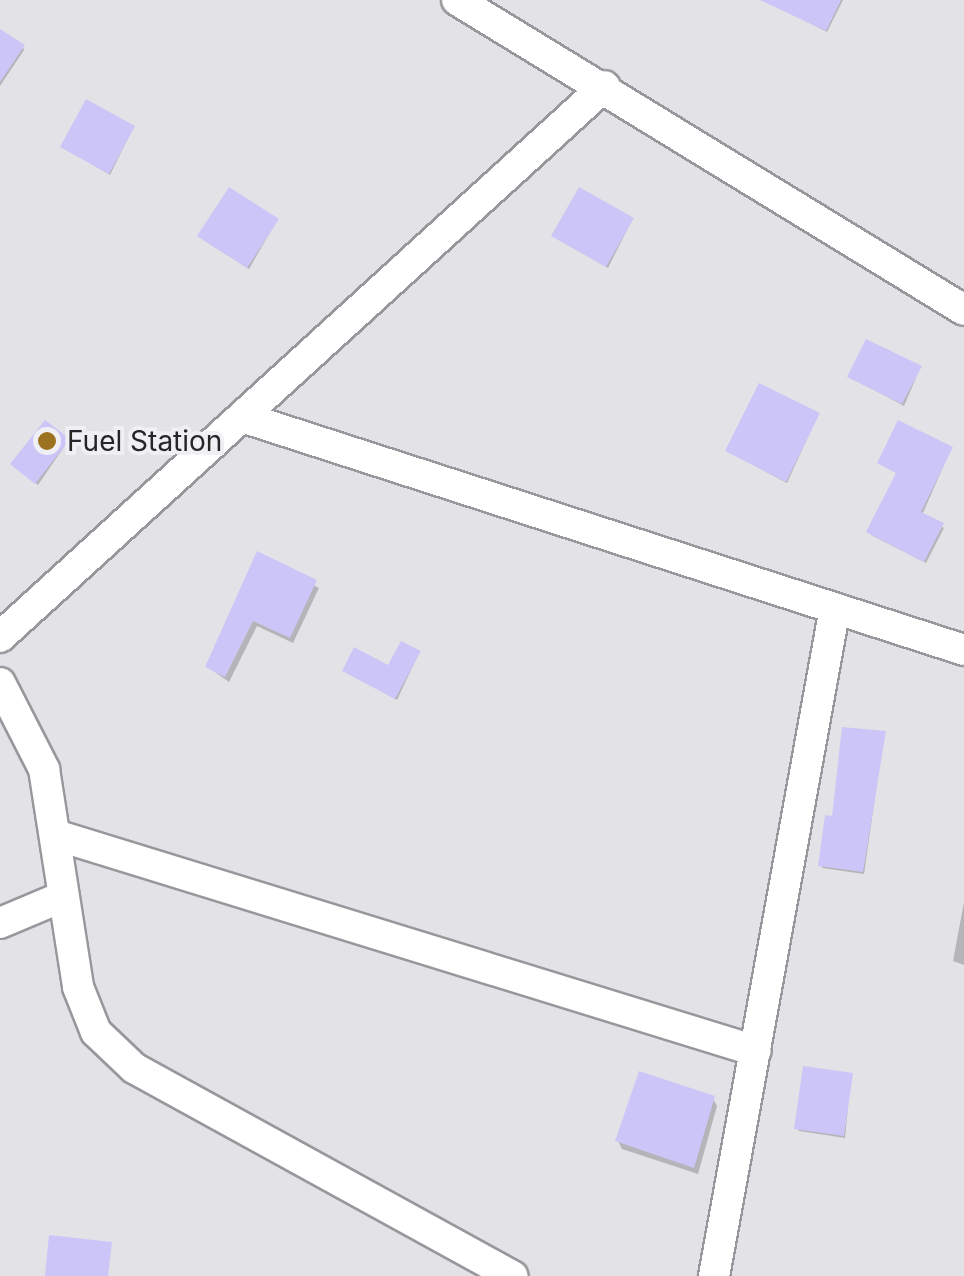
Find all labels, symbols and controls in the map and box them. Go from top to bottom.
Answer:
place label: Fuel Station [67,424,222,458]
marker: Fuel Station [36,430,58,452]

